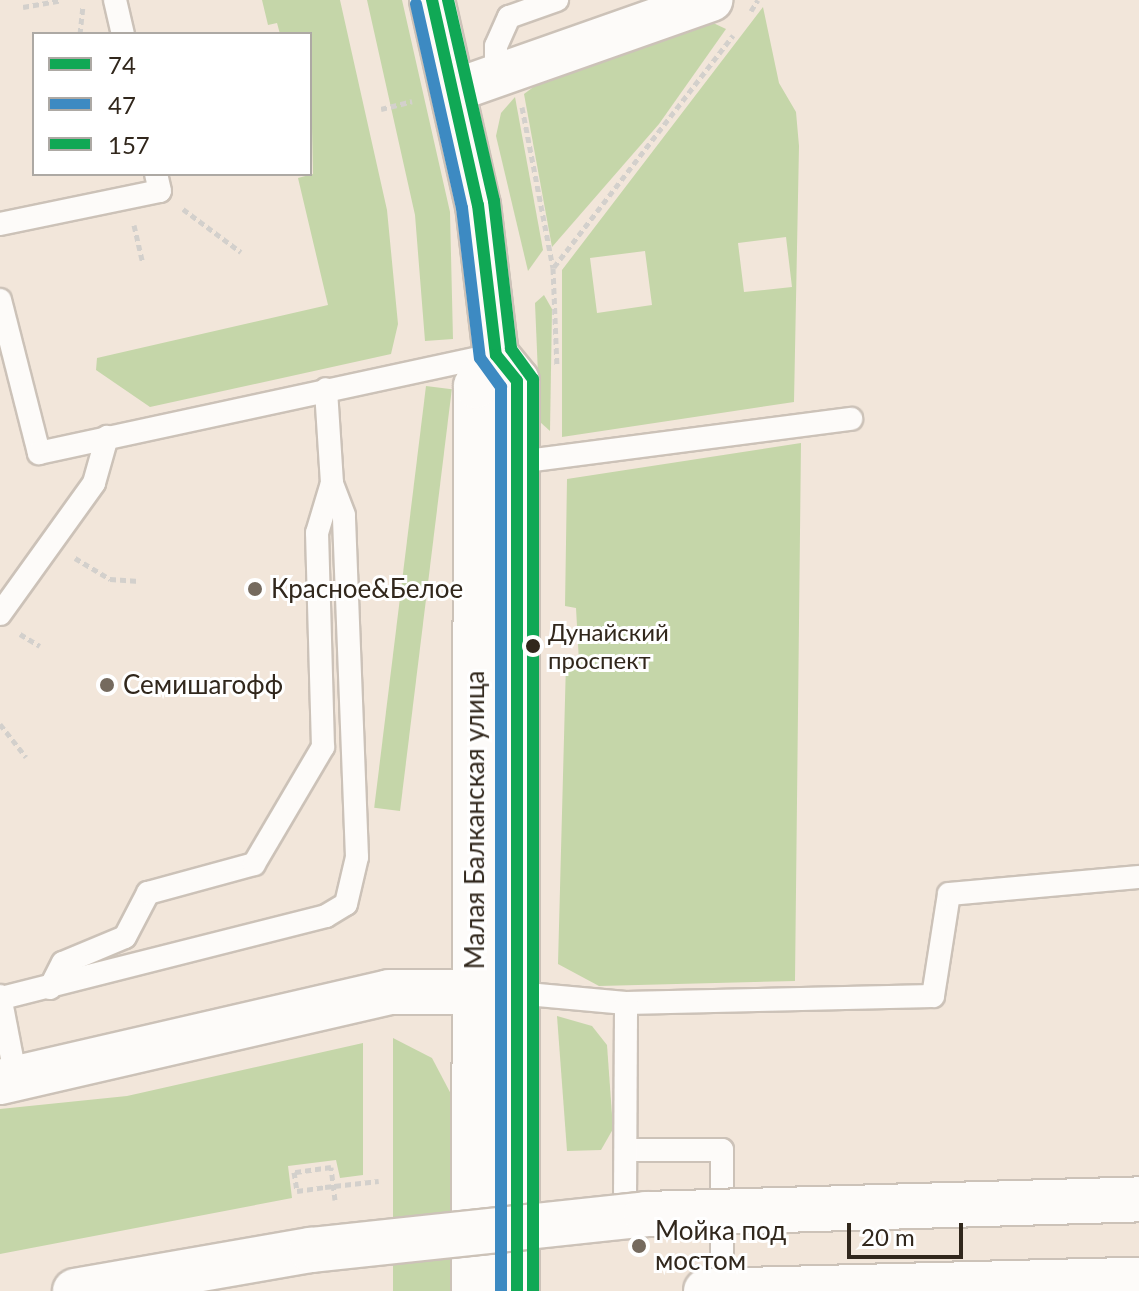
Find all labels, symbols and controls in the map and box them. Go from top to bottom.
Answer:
legend [32,32,312,176]
text: 74 [108,50,136,79]
text: 47 [108,90,136,119]
text: 157 [108,130,150,159]
place label: Красное&Белое [271,573,463,605]
marker: Красное&Белое [246,580,264,598]
place label: Дунайский проспект [548,618,669,674]
marker: Дунайский проспект [525,638,541,654]
place label: Семишагофф [123,669,283,701]
street label: Малая Балканская улица [459,671,491,969]
marker: Семишагофф [98,676,116,694]
scale bar [851,1207,967,1257]
place label: Мойка под мостом [655,1215,786,1276]
text: 20 m [861,1222,915,1251]
marker: Мойка под мостом [630,1237,648,1255]

